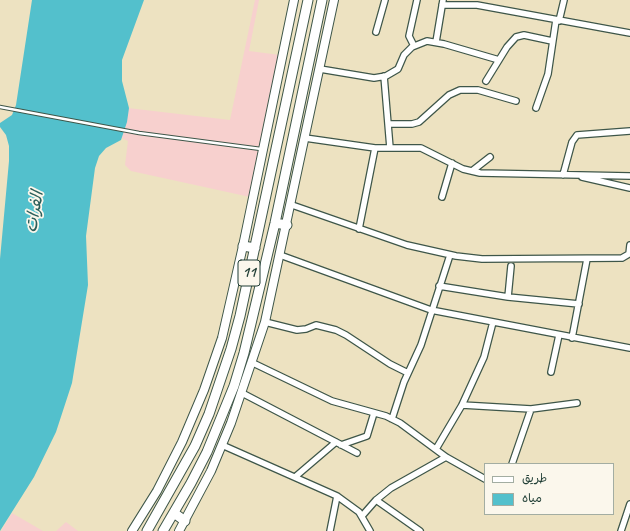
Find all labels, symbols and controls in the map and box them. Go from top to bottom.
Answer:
water label: الفرات [21,190,49,234]
road number: 11 [238,260,260,286]
legend [484,463,614,515]
text: طريق [522,470,547,486]
text: مياه [522,490,542,506]

